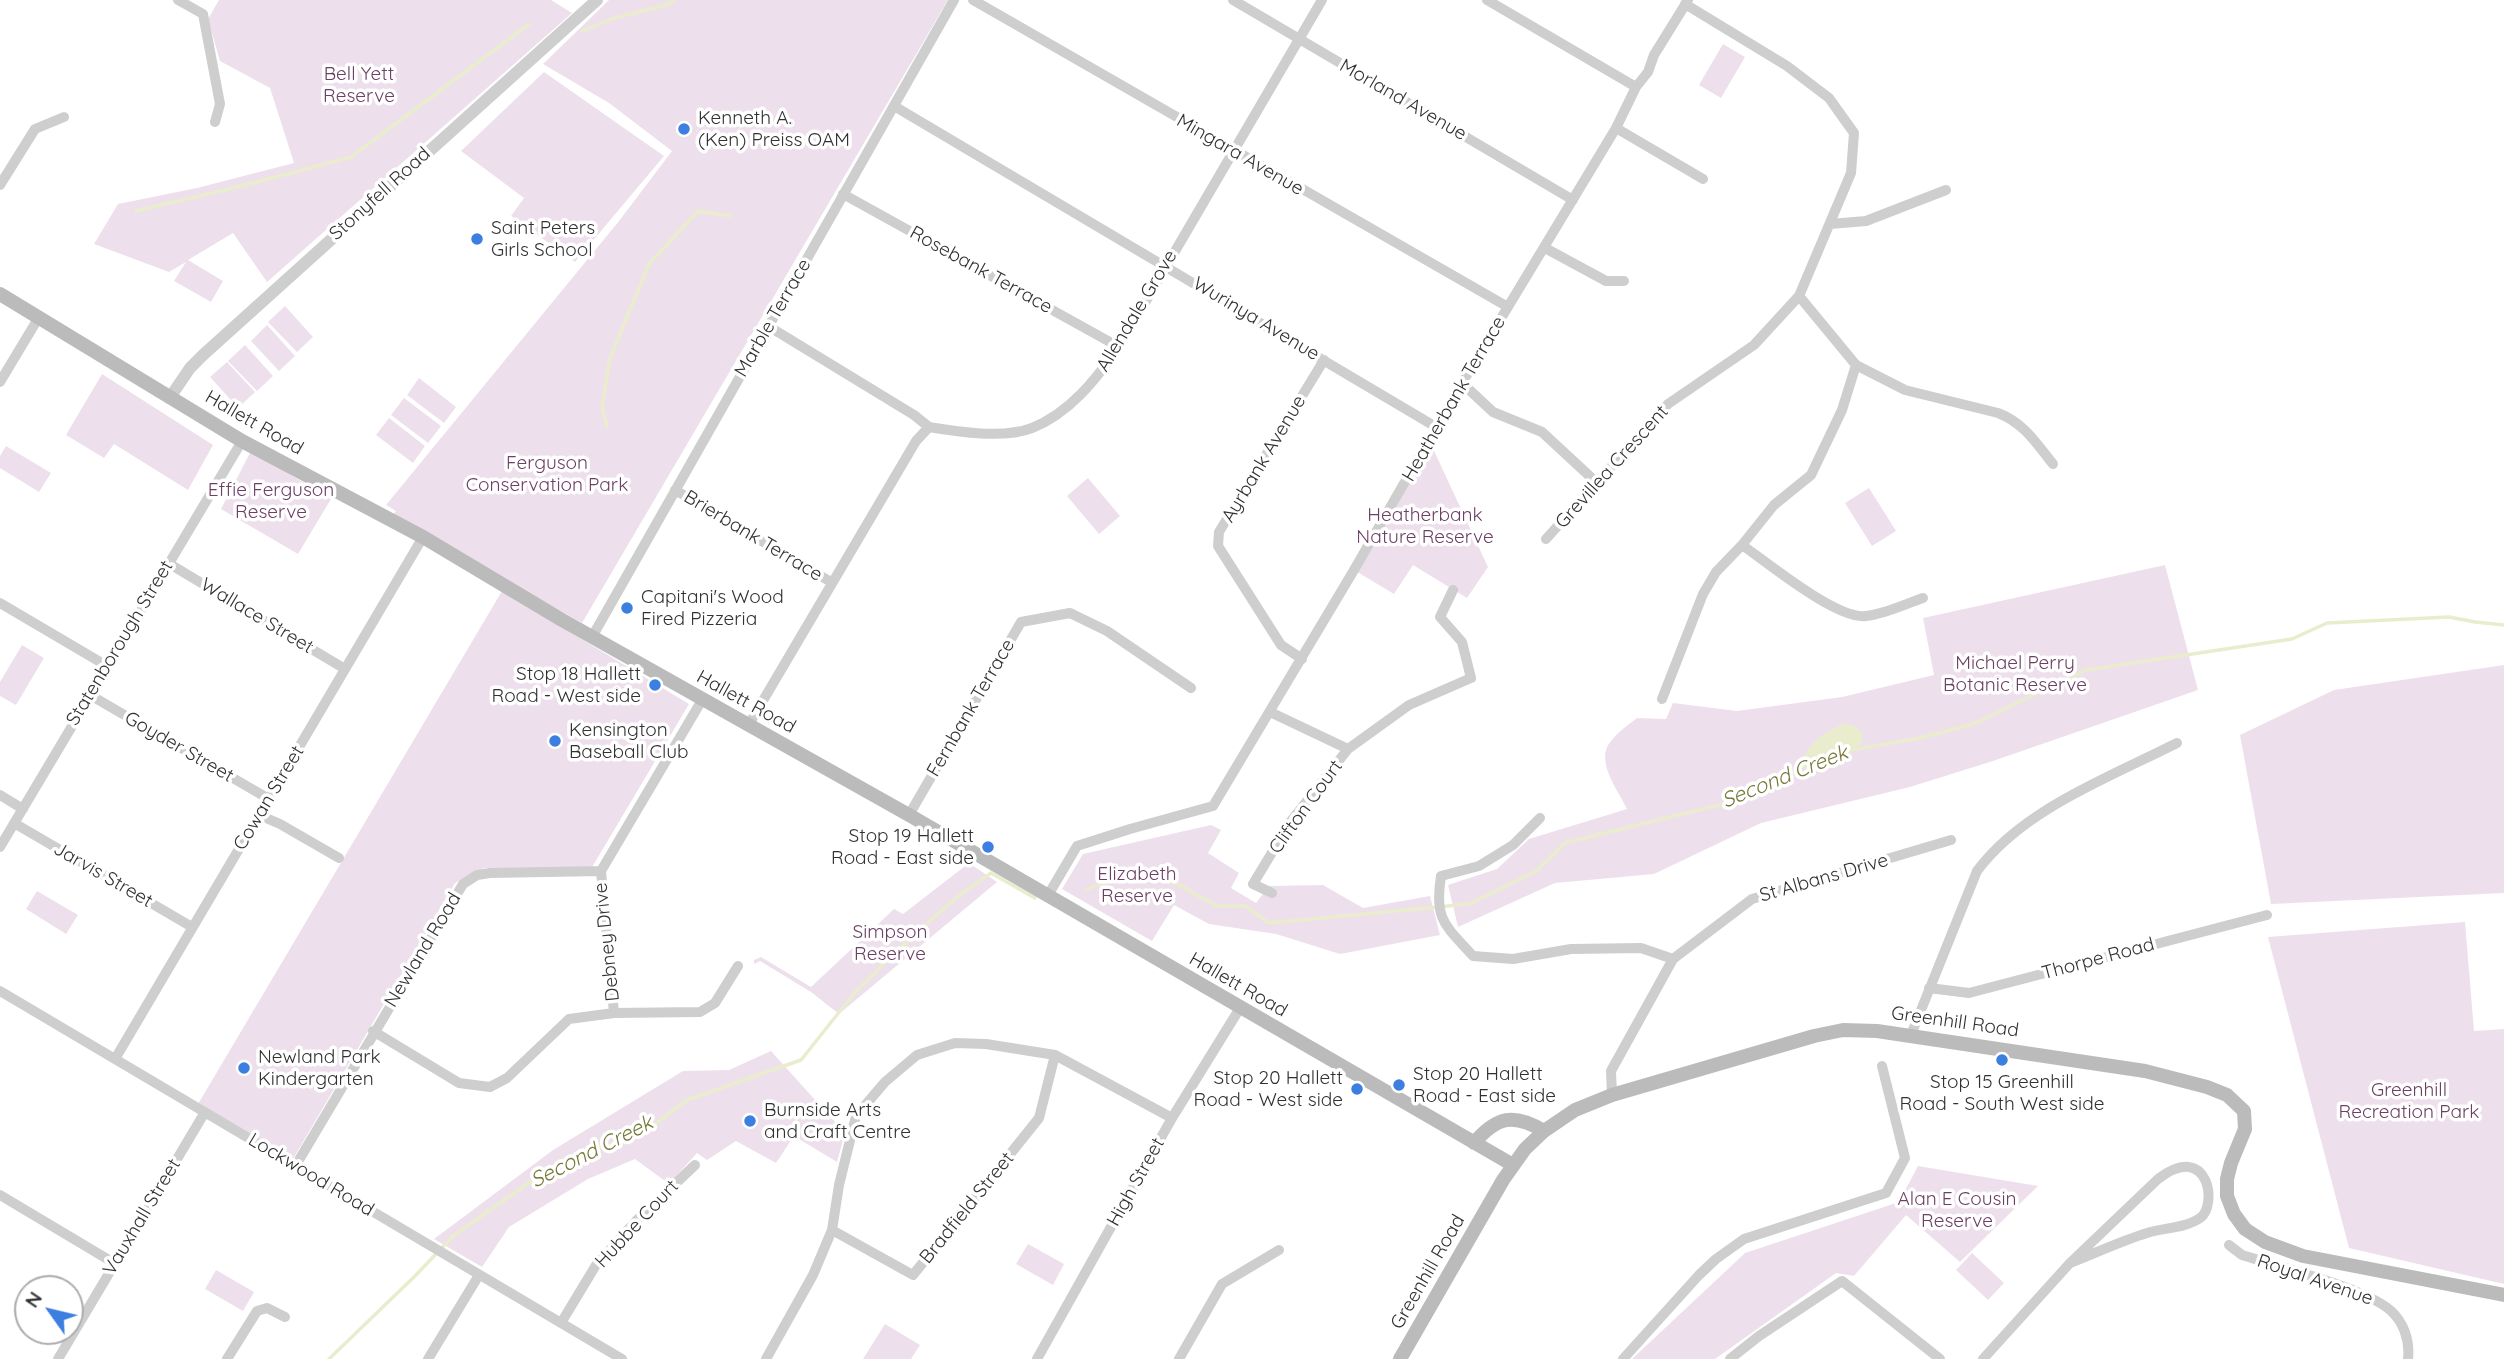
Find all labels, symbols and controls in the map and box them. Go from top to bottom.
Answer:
street label: Morland Avenue [1335,54,1471,146]
park label: Bell Yett Reserve [323,63,395,107]
place label: Kenneth A. (Ken) Preiss OAM [698,107,850,151]
street label: Mingara Avenue [1172,109,1308,201]
marker: Kenneth A. (Ken) Preiss OAM [676,121,692,137]
street label: Stonyfell Road [325,143,435,245]
place label: Saint Peters Girls School [491,217,595,261]
street label: Rosebank Terrace [906,221,1056,319]
marker: Saint Peters Girls School [469,231,485,247]
street label: Allendale Grove [1092,246,1182,376]
street label: Marble Terrace [730,255,816,381]
street label: Wurinya Avenue [1189,272,1323,366]
street label: Heatherbank Terrace [1397,312,1511,486]
street label: Hallett Road [201,386,307,460]
street label: Ayrbank Avenue [1217,391,1311,527]
street label: Grevillea Crescent [1551,401,1673,533]
park label: Ferguson Conservation Park [466,452,628,496]
park label: Effie Ferguson Reserve [208,479,334,523]
street label: Brierbank Terrace [680,486,826,586]
park label: Heatherbank Nature Reserve [1356,504,1494,548]
street label: Statenborough Street [62,556,178,730]
street label: Wallace Street [196,573,318,659]
place label: Capitani's Wood Fired Pizzeria [641,586,784,630]
marker: Capitani's Wood Fired Pizzeria [619,600,635,616]
street label: Fernbank Terrace [922,635,1020,781]
park label: Michael Perry Botanic Reserve [1943,652,2087,696]
place label: Stop 18 Hallett Road - West side [492,663,641,707]
street label: Hallett Road [693,665,799,739]
marker: Stop 18 Hallett Road - West side [647,677,663,693]
street label: Goyder Street [120,707,238,787]
place label: Kensington Baseball Club [569,719,688,763]
marker: Kensington Baseball Club [547,733,563,749]
water label: Second Creek [1718,740,1852,814]
street label: Cowan Street [229,742,309,854]
street label: Clifton Court [1264,756,1348,858]
place label: Stop 19 Hallett Road - East side [831,825,974,869]
street label: Jarvis Street [49,837,157,913]
marker: Stop 19 Hallett Road - East side [980,839,996,855]
street label: St Albans Drive [1757,849,1891,907]
park label: Elizabeth Reserve [1097,863,1177,907]
street label: Debney Drive [589,881,625,1003]
street label: Newland Road [380,889,466,1011]
park label: Simpson Reserve [853,921,927,965]
street label: Thorpe Road [2039,933,2157,985]
street label: Hallett Road [1185,948,1291,1022]
street label: Greenhill Road [1890,1002,2020,1042]
place label: Newland Park Kindergarten [258,1046,381,1090]
marker: Stop 15 Greenhill Road - South West side [1994,1052,2010,1068]
marker: Newland Park Kindergarten [236,1060,252,1076]
place label: Stop 20 Hallett Road - East side [1413,1063,1556,1107]
place label: Stop 20 Hallett Road - West side [1194,1067,1343,1111]
place label: Stop 15 Greenhill Road - South West side [1900,1071,2104,1115]
marker: Stop 20 Hallett Road - East side [1391,1077,1407,1093]
park label: Greenhill Recreation Park [2339,1079,2479,1123]
marker: Stop 20 Hallett Road - West side [1349,1081,1365,1097]
place label: Burnside Arts and Craft Centre [764,1099,911,1143]
water label: Second Creek [527,1110,657,1194]
marker: Burnside Arts and Craft Centre [742,1113,758,1129]
street label: Lockwood Road [244,1128,378,1222]
street label: High Street [1102,1134,1170,1230]
street label: Bradfield Street [915,1148,1019,1268]
street label: Vauxhall Street [98,1155,186,1279]
street label: Hubbe Court [591,1175,683,1273]
park label: Alan E Cousin Reserve [1898,1188,2016,1232]
street label: Greenhill Road [1386,1211,1470,1333]
street label: Royal Avenue [2254,1250,2376,1310]
north arrow [14,1275,84,1345]
text: N [19,1287,47,1312]

